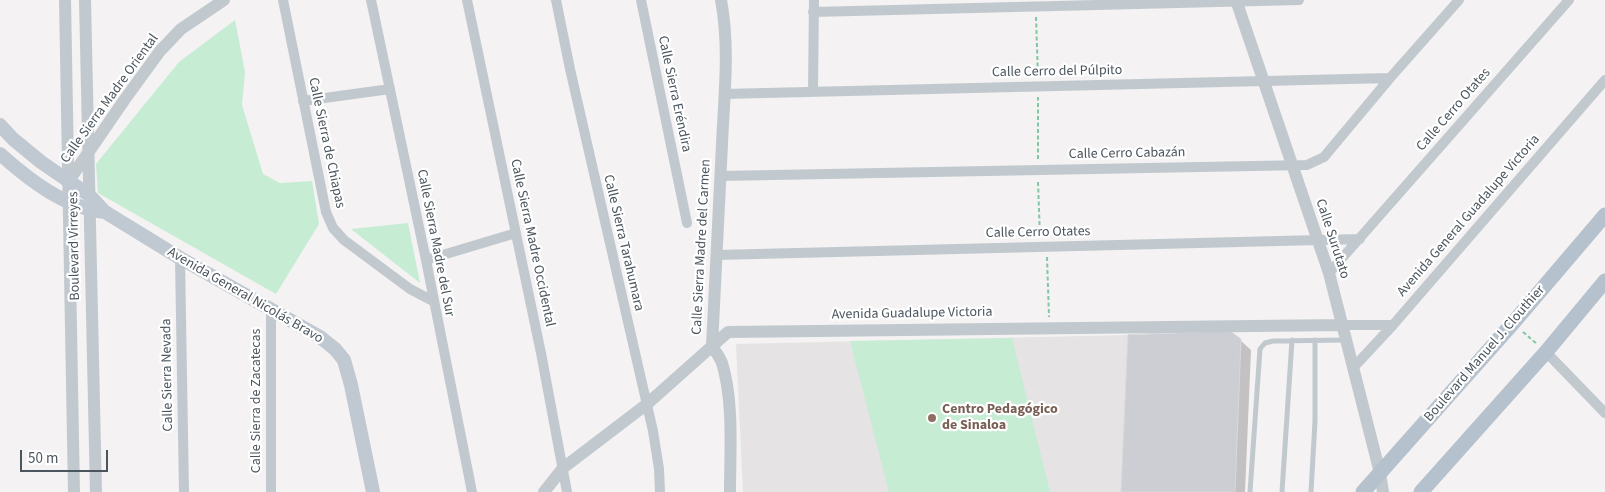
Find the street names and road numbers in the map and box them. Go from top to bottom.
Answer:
street label: Calle Sierra Madre Oriental [57,31,163,167]
street label: Calle Sierra Eréndira [653,34,695,154]
street label: Calle Cerro del Púlpito [992,62,1122,82]
street label: Calle Cerro Otates [1413,65,1495,155]
street label: Calle Sierra de Chiapas [304,76,348,210]
street label: Avenida General Guadalupe Victoria [1394,132,1544,300]
street label: Calle Cerro Cabazán [1068,145,1186,163]
street label: Calle Sierra Madre Occidental [506,158,558,328]
street label: Calle Sierra Madre del Carmen [689,159,715,335]
street label: Calle Sierra Madre del Sur [412,168,458,318]
street label: Calle Sierra Tarahumara [599,173,647,313]
street label: Boulevard Virreyes [66,191,84,301]
street label: Calle Surutato [1311,197,1353,281]
street label: Calle Cerro Otates [985,224,1091,242]
street label: Avenida General Nicolás Bravo [164,244,326,348]
street label: Boulevard Manuel J. Clouthier [1421,282,1549,426]
street label: Avenida Guadalupe Victoria [831,304,993,324]
street label: Calle Sierra Nevada [159,318,177,432]
street label: Calle Sierra de Zacatecas [249,329,265,473]

